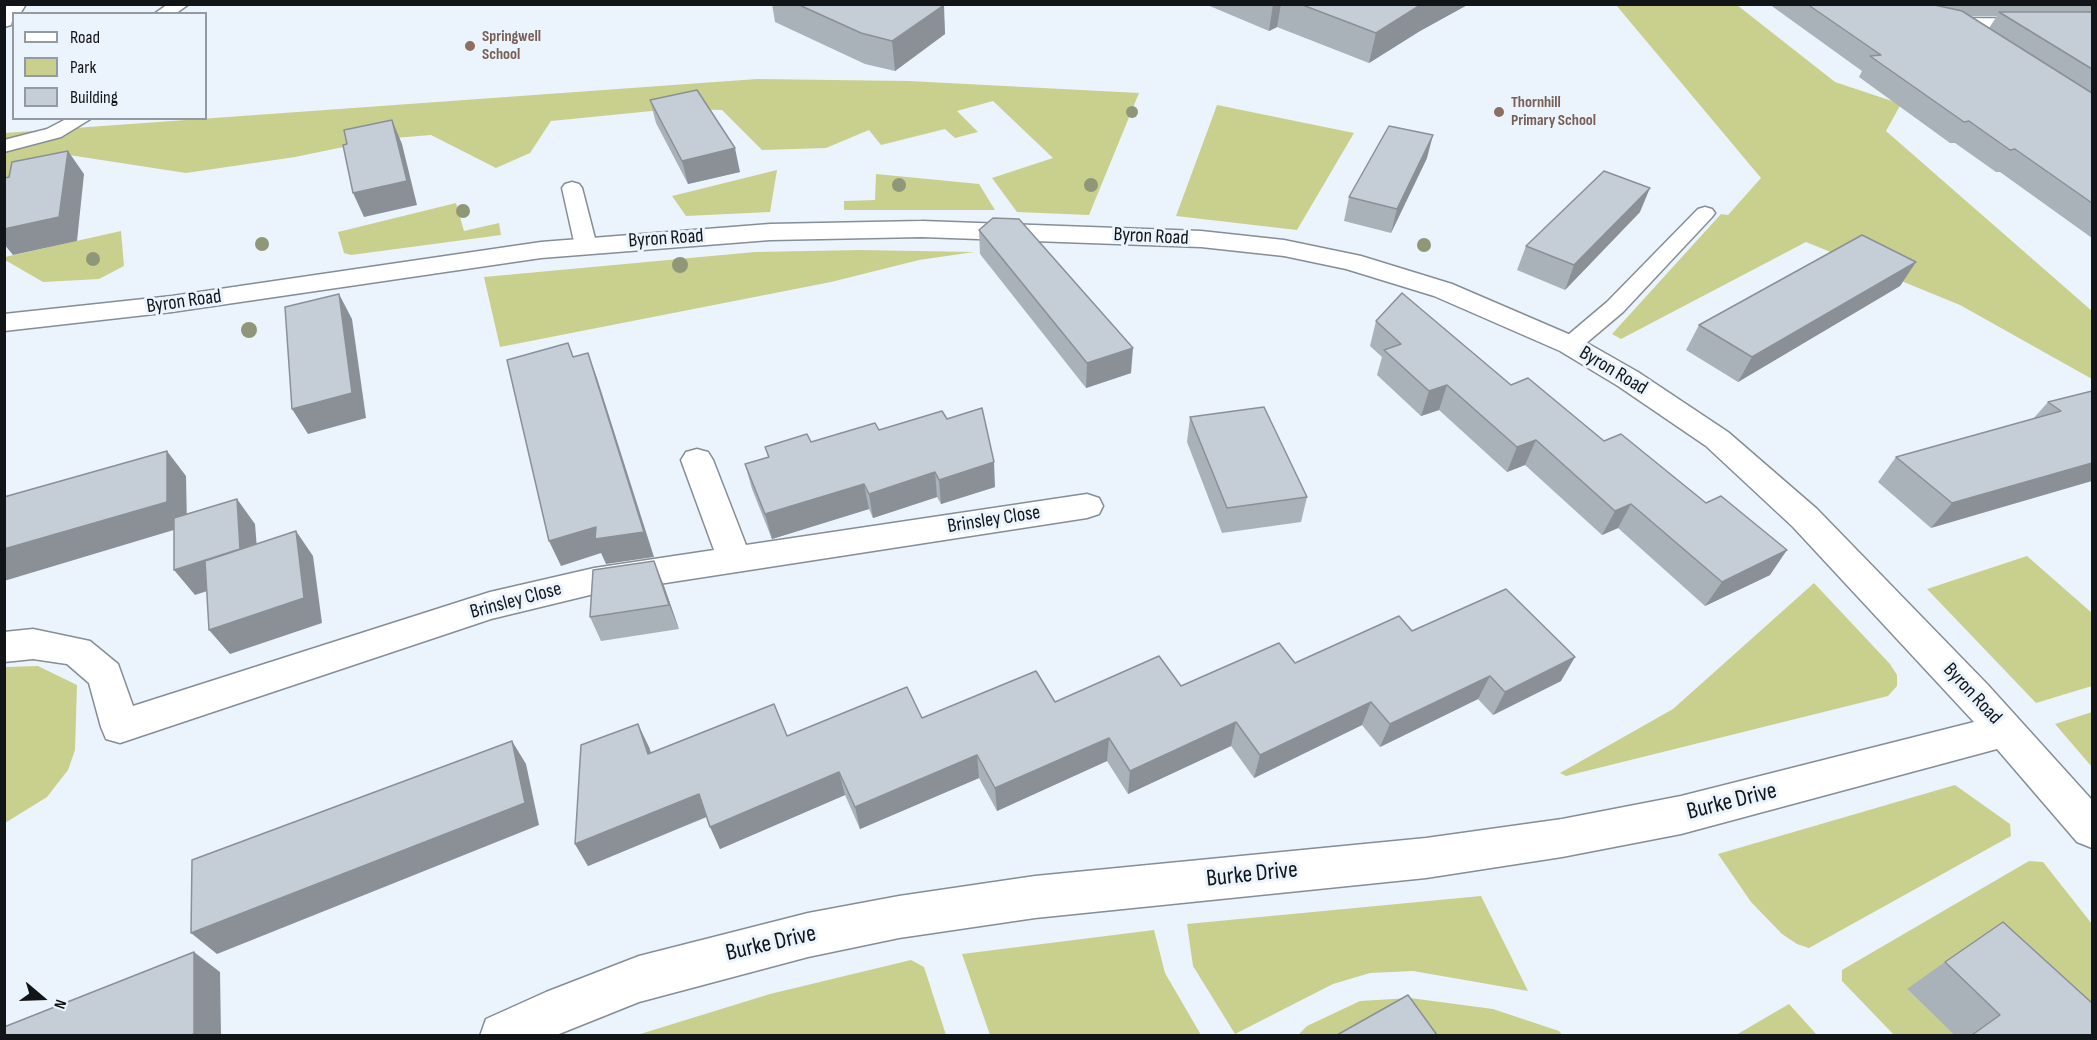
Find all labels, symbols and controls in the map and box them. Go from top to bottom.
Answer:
legend [12,12,207,120]
text: Road [70,27,100,48]
place label: Springwell School [482,27,541,65]
marker: Springwell School [463,39,477,53]
text: Park [70,57,96,78]
text: Building [70,87,118,108]
place label: Thornhill Primary School [1511,93,1596,131]
marker: Thornhill Primary School [1492,105,1506,119]
street label: Byron Road [1113,223,1189,251]
street label: Byron Road [628,224,704,254]
street label: Byron Road [145,285,223,319]
street label: Byron Road [1575,341,1651,401]
street label: Brinsley Close [946,501,1042,539]
street label: Brinsley Close [468,577,564,625]
street label: Byron Road [1938,658,2006,730]
street label: Burke Drive [1684,777,1780,827]
street label: Burke Drive [1205,856,1299,894]
street label: Burke Drive [723,920,819,968]
north arrow [12,968,72,1028]
text: N [49,997,70,1011]

